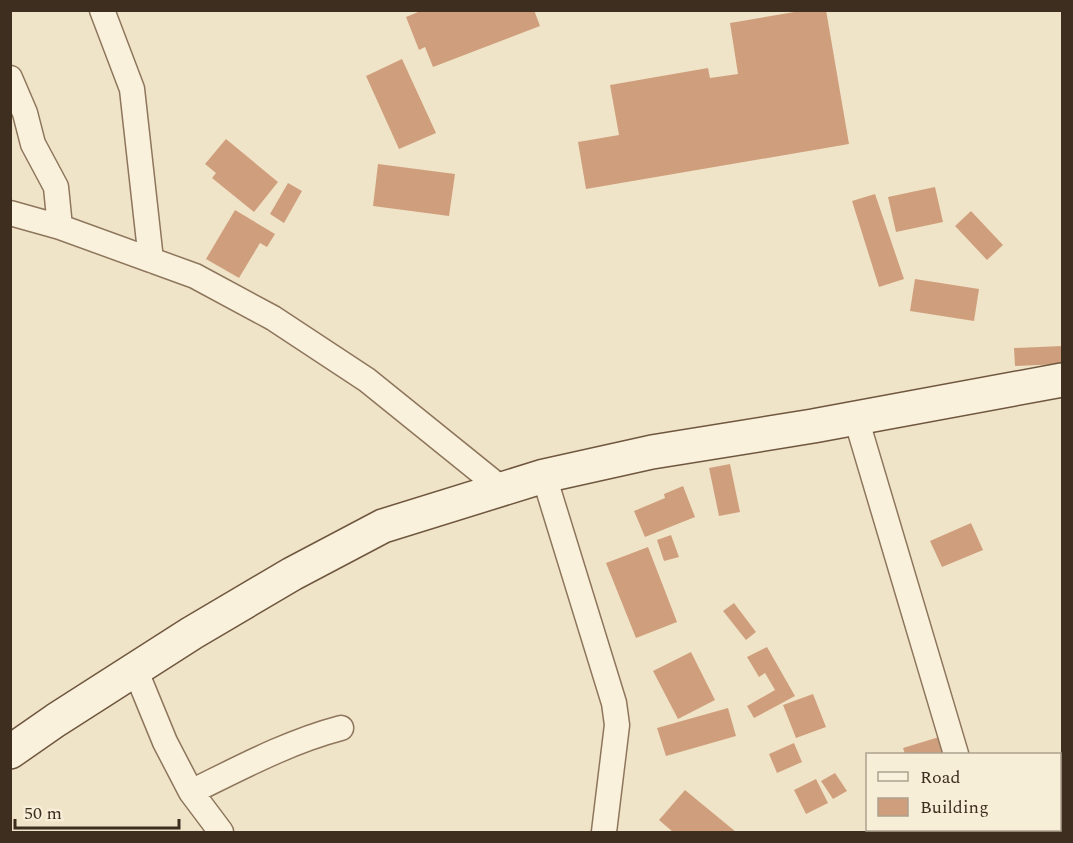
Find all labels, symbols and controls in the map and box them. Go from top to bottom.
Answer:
legend [866,753,1061,831]
text: Road [920,764,961,791]
scale bar [15,792,178,830]
text: Building [920,794,989,821]
text: 50 m [24,800,62,827]

